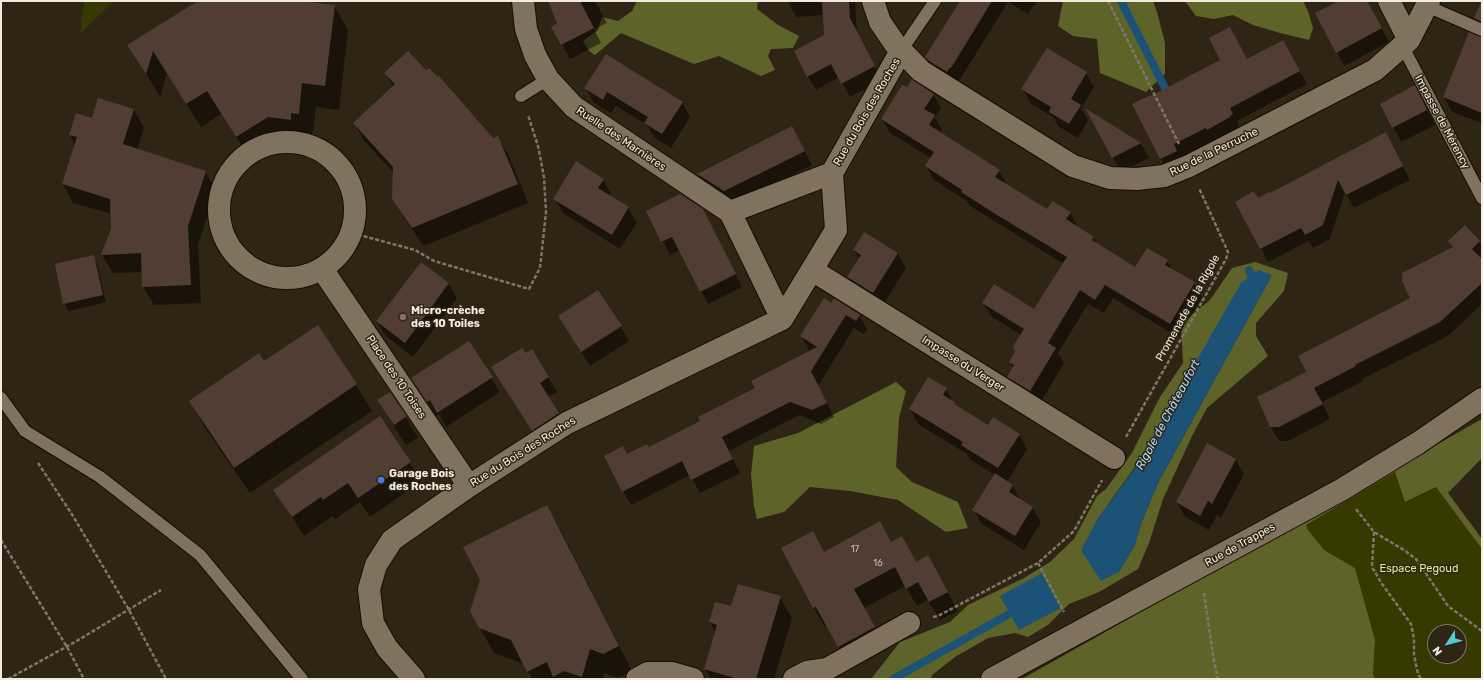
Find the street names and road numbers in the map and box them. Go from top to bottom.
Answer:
street label: Rue du Bois des Roches [831,56,903,168]
street label: Impasse de Mérency [1412,73,1472,171]
street label: Ruelle des Marnières [574,104,668,174]
street label: Rue de la Perruche [1168,125,1260,179]
street label: Promenade de la Rigole [1153,252,1223,364]
street label: Place des 10 Toises [363,333,429,421]
street label: Impasse du Verger [919,333,1007,395]
street label: Rue du Bois des Roches [468,414,578,490]
street label: Rue de Trappes [1202,520,1278,570]

